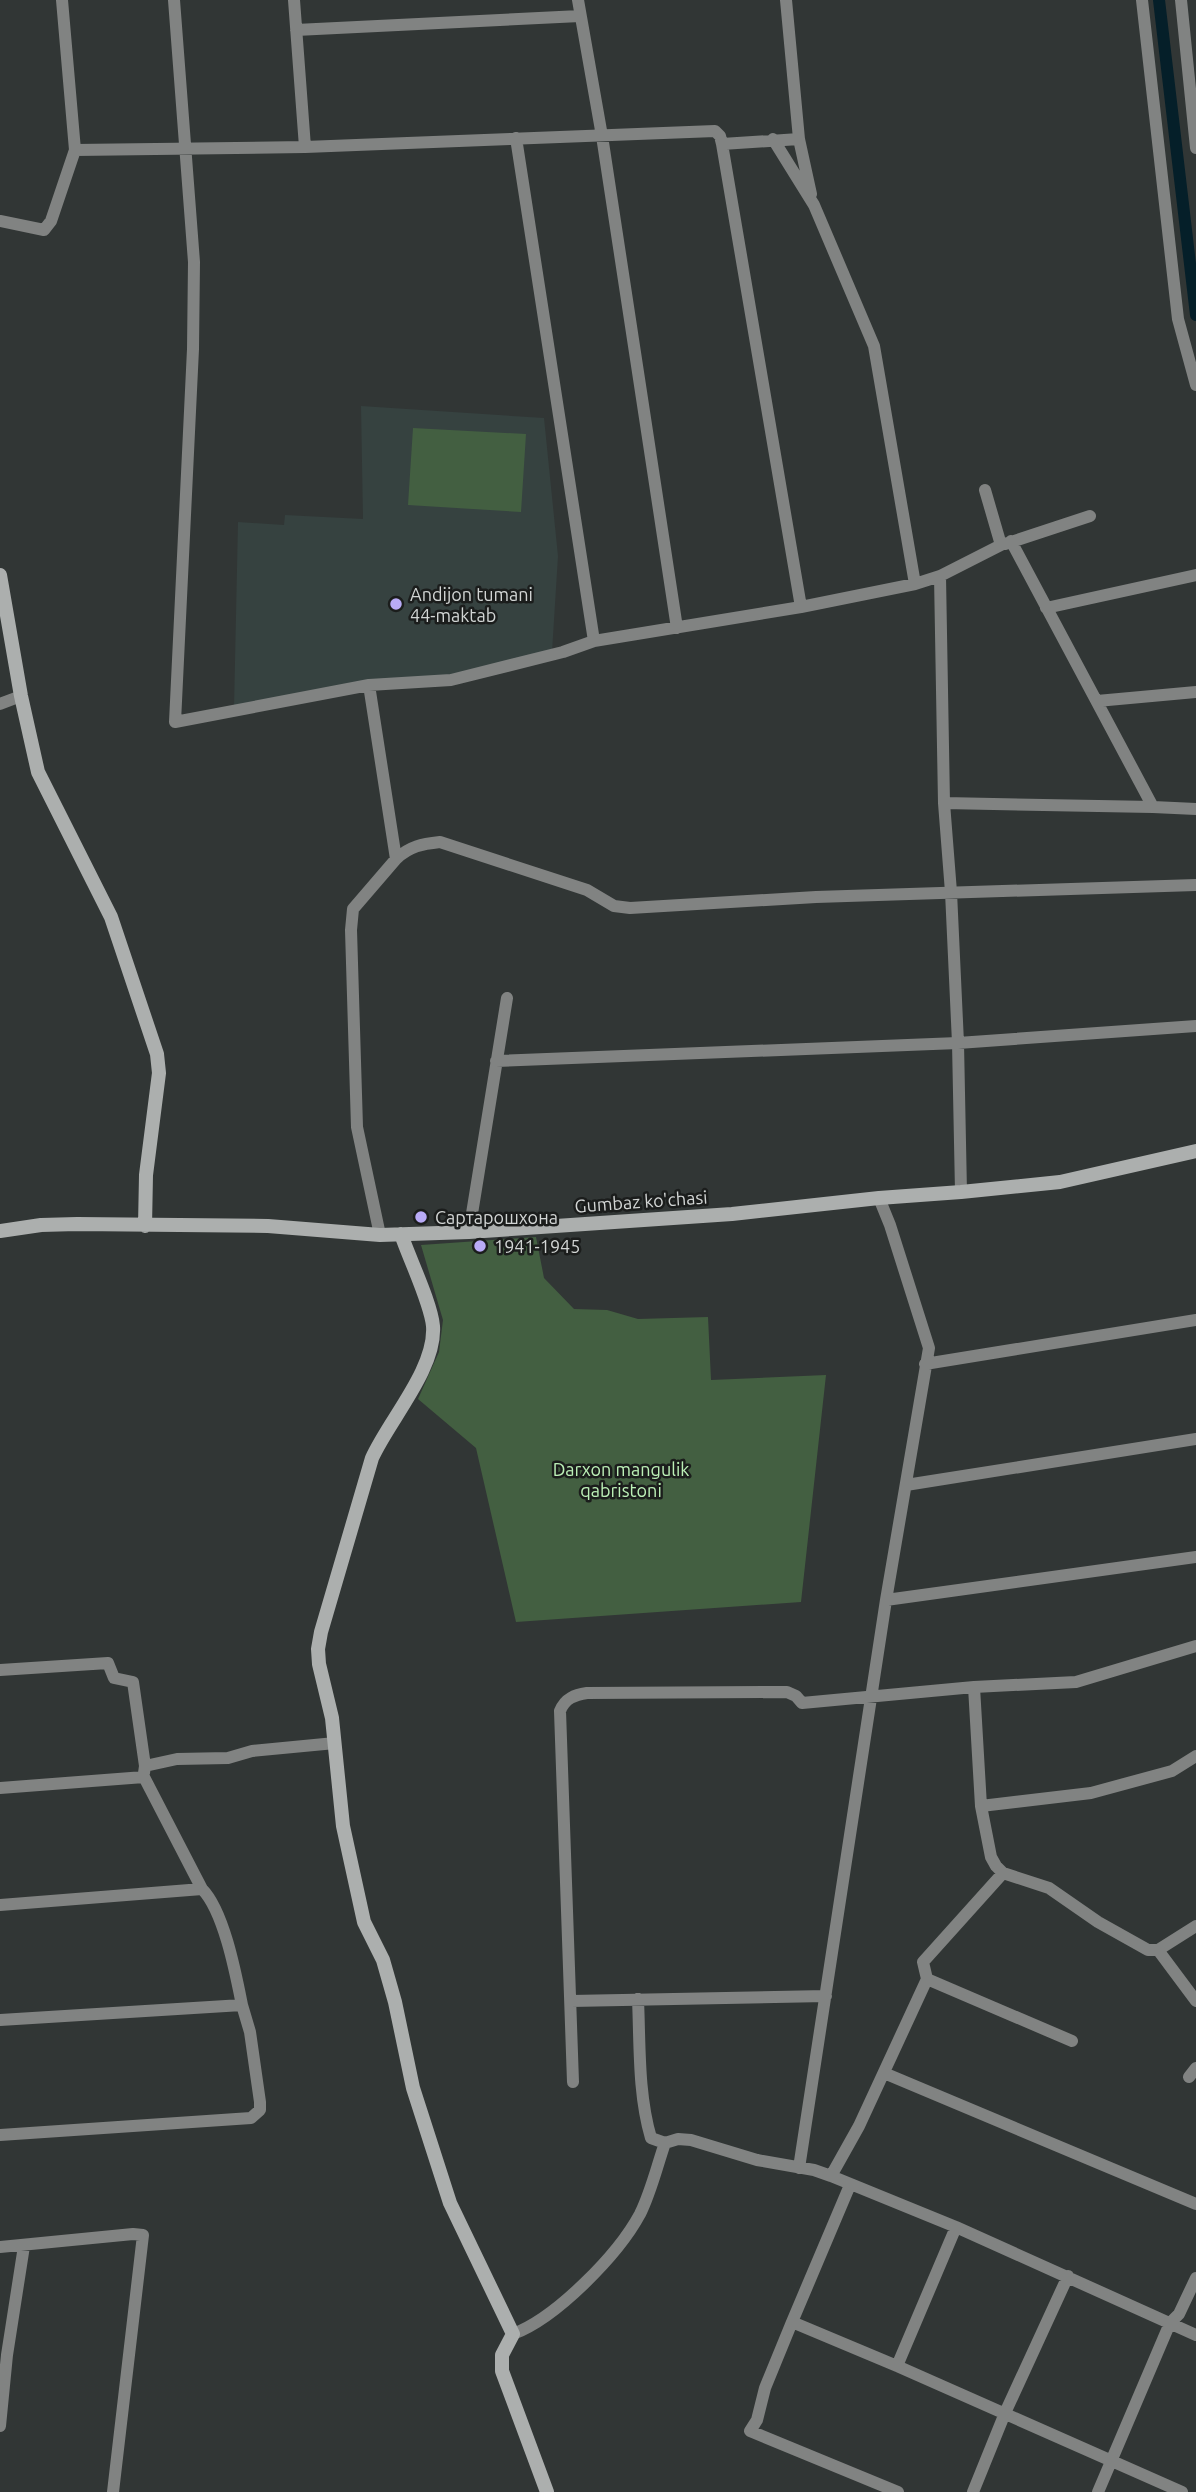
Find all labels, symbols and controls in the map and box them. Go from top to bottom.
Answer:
place label: Andijon tumani 44-maktab [410,584,533,625]
marker: Andijon tumani 44-maktab [388,596,404,612]
street label: Gumbaz ko'chasi [574,1186,708,1216]
place label: Сартарошхона [435,1207,558,1227]
marker: Сартарошхона [413,1209,429,1225]
place label: 1941-1945 [494,1236,580,1256]
marker: 1941-1945 [472,1238,488,1254]
park label: Darxon mangulik qabristoni [553,1459,689,1500]

